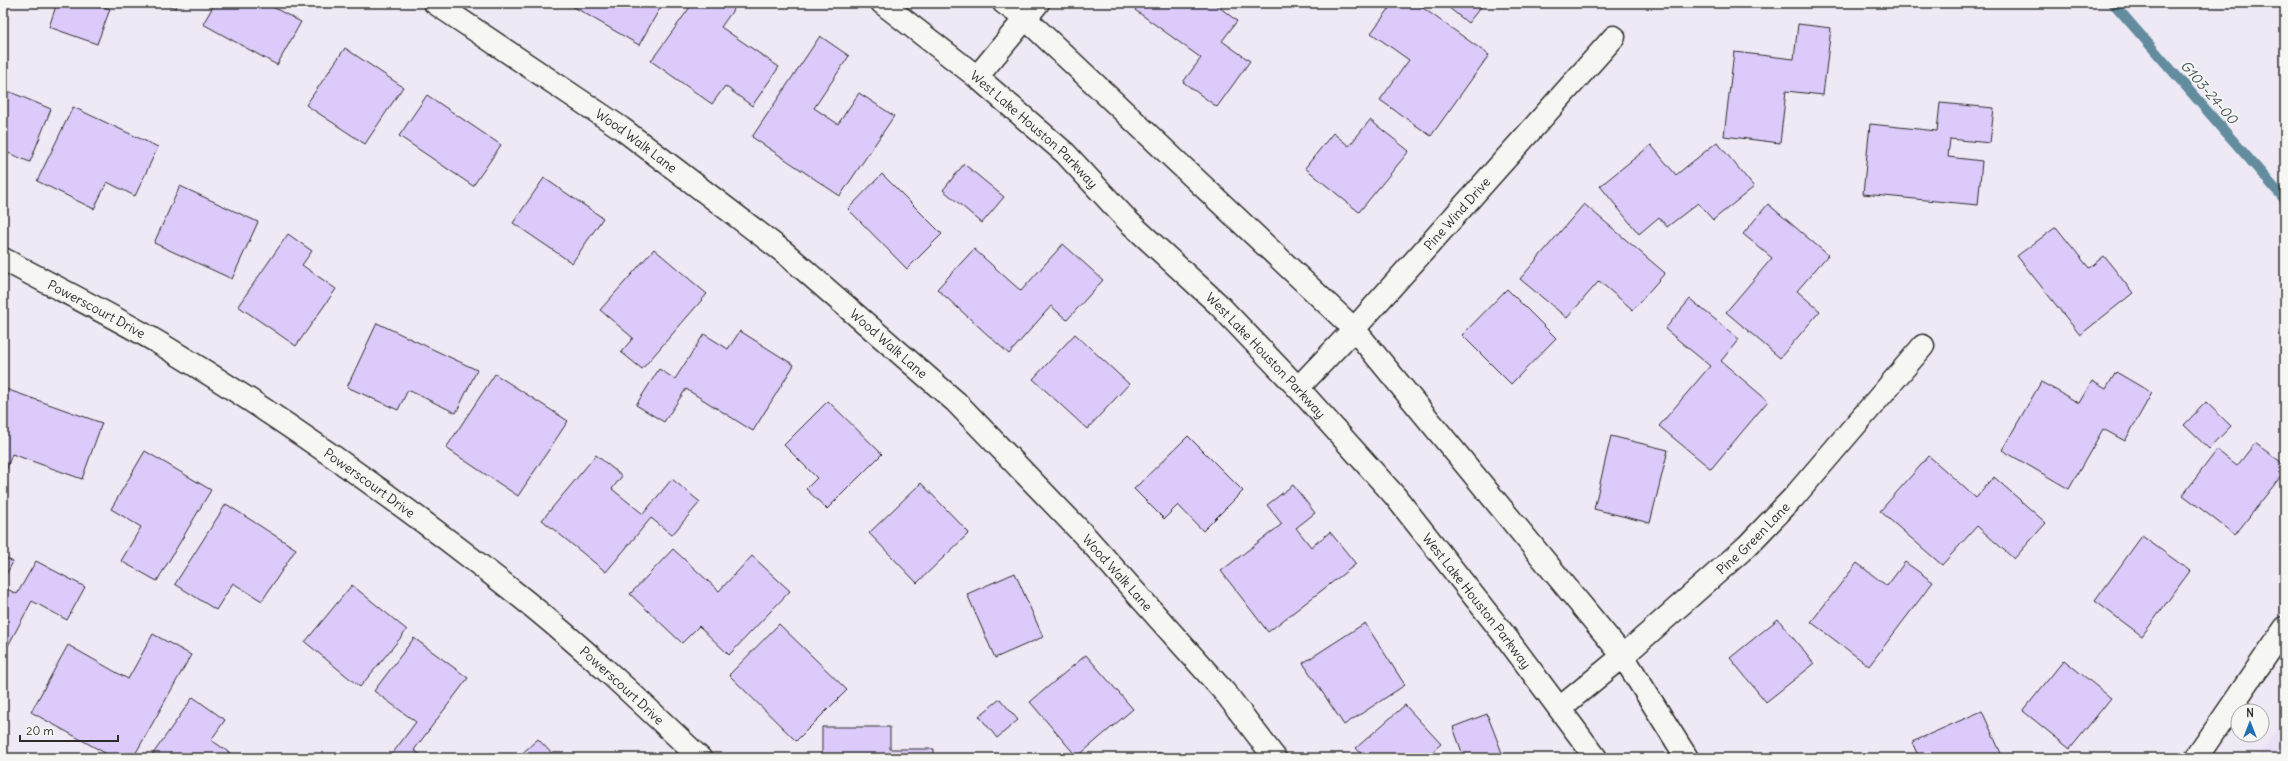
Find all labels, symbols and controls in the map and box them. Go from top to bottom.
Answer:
water label: G103-24-00 [2176,57,2243,129]
street label: West Lake Houston Parkway [967,67,1101,192]
street label: Wood Walk Lane [592,105,680,177]
street label: Pine Wind Drive [1420,174,1494,254]
street label: Powerscourt Drive [45,276,148,342]
street label: West Lake Houston Parkway [1202,289,1329,422]
street label: Wood Walk Lane [846,305,931,382]
street label: Powerscourt Drive [320,445,418,522]
street label: Pine Green Lane [1713,499,1793,578]
street label: West Lake Houston Parkway [1418,530,1535,672]
street label: Wood Walk Lane [1079,531,1156,615]
street label: Powerscourt Drive [576,643,667,729]
north arrow [2230,703,2270,743]
text: N [2246,706,2254,720]
scale bar [20,717,118,743]
text: 20 m [26,723,54,738]

